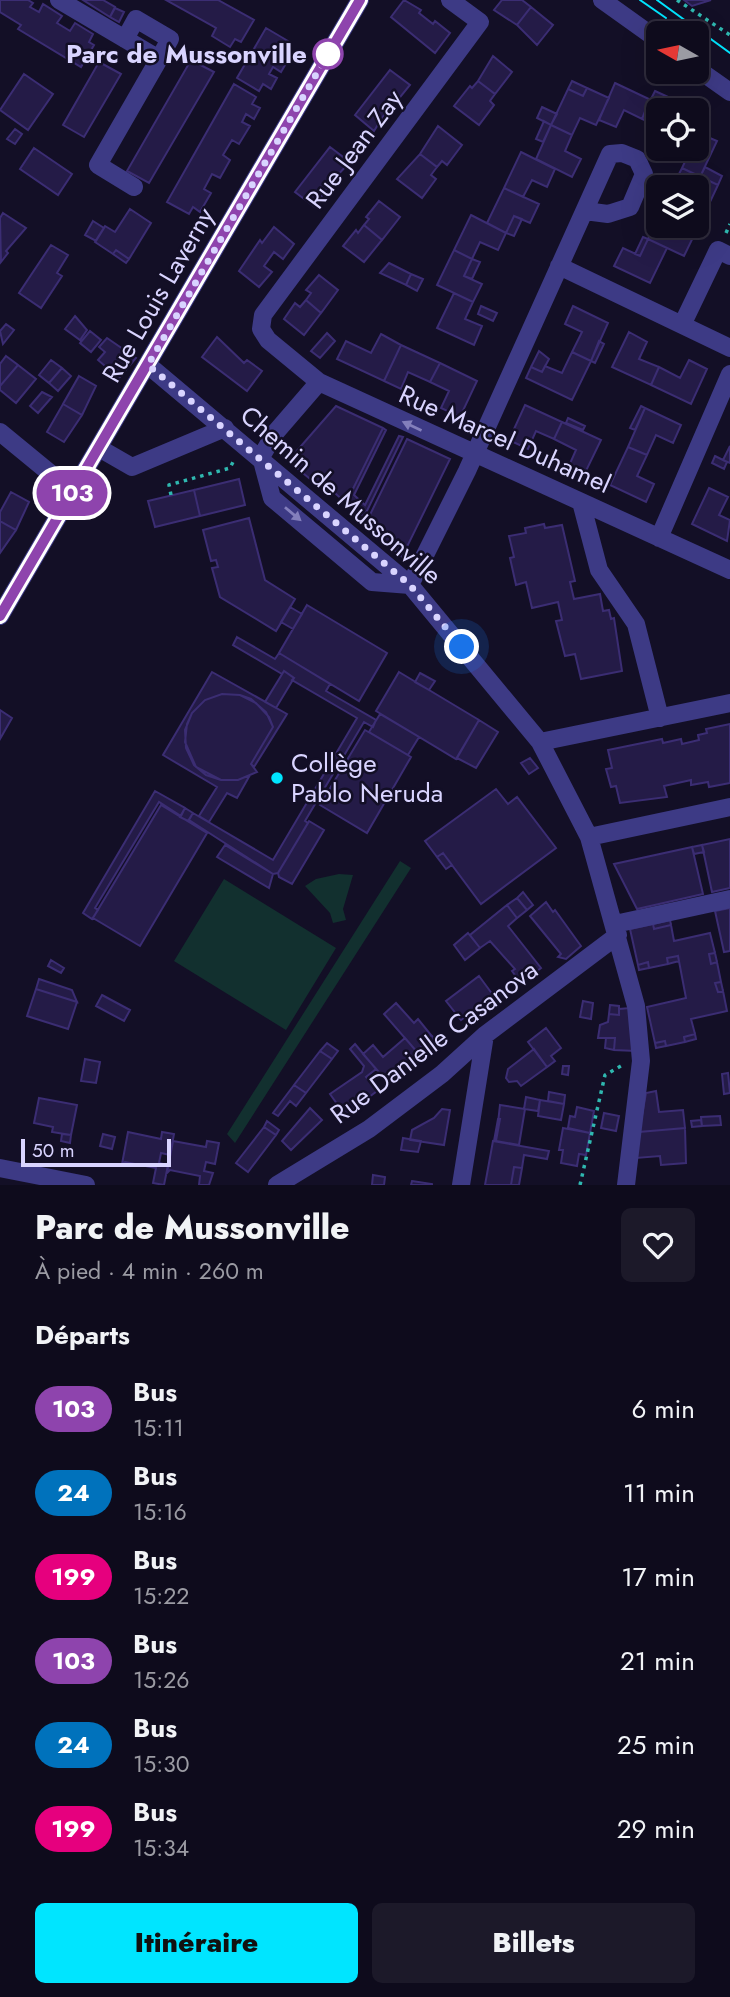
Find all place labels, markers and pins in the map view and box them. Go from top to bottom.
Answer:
place label: Parc de Mussonville [66,35,307,73]
marker: Parc de Mussonville [313,39,343,69]
place label: Collège Pablo Neruda [291,744,443,812]
marker: Collège Pablo Neruda [269,770,285,786]

